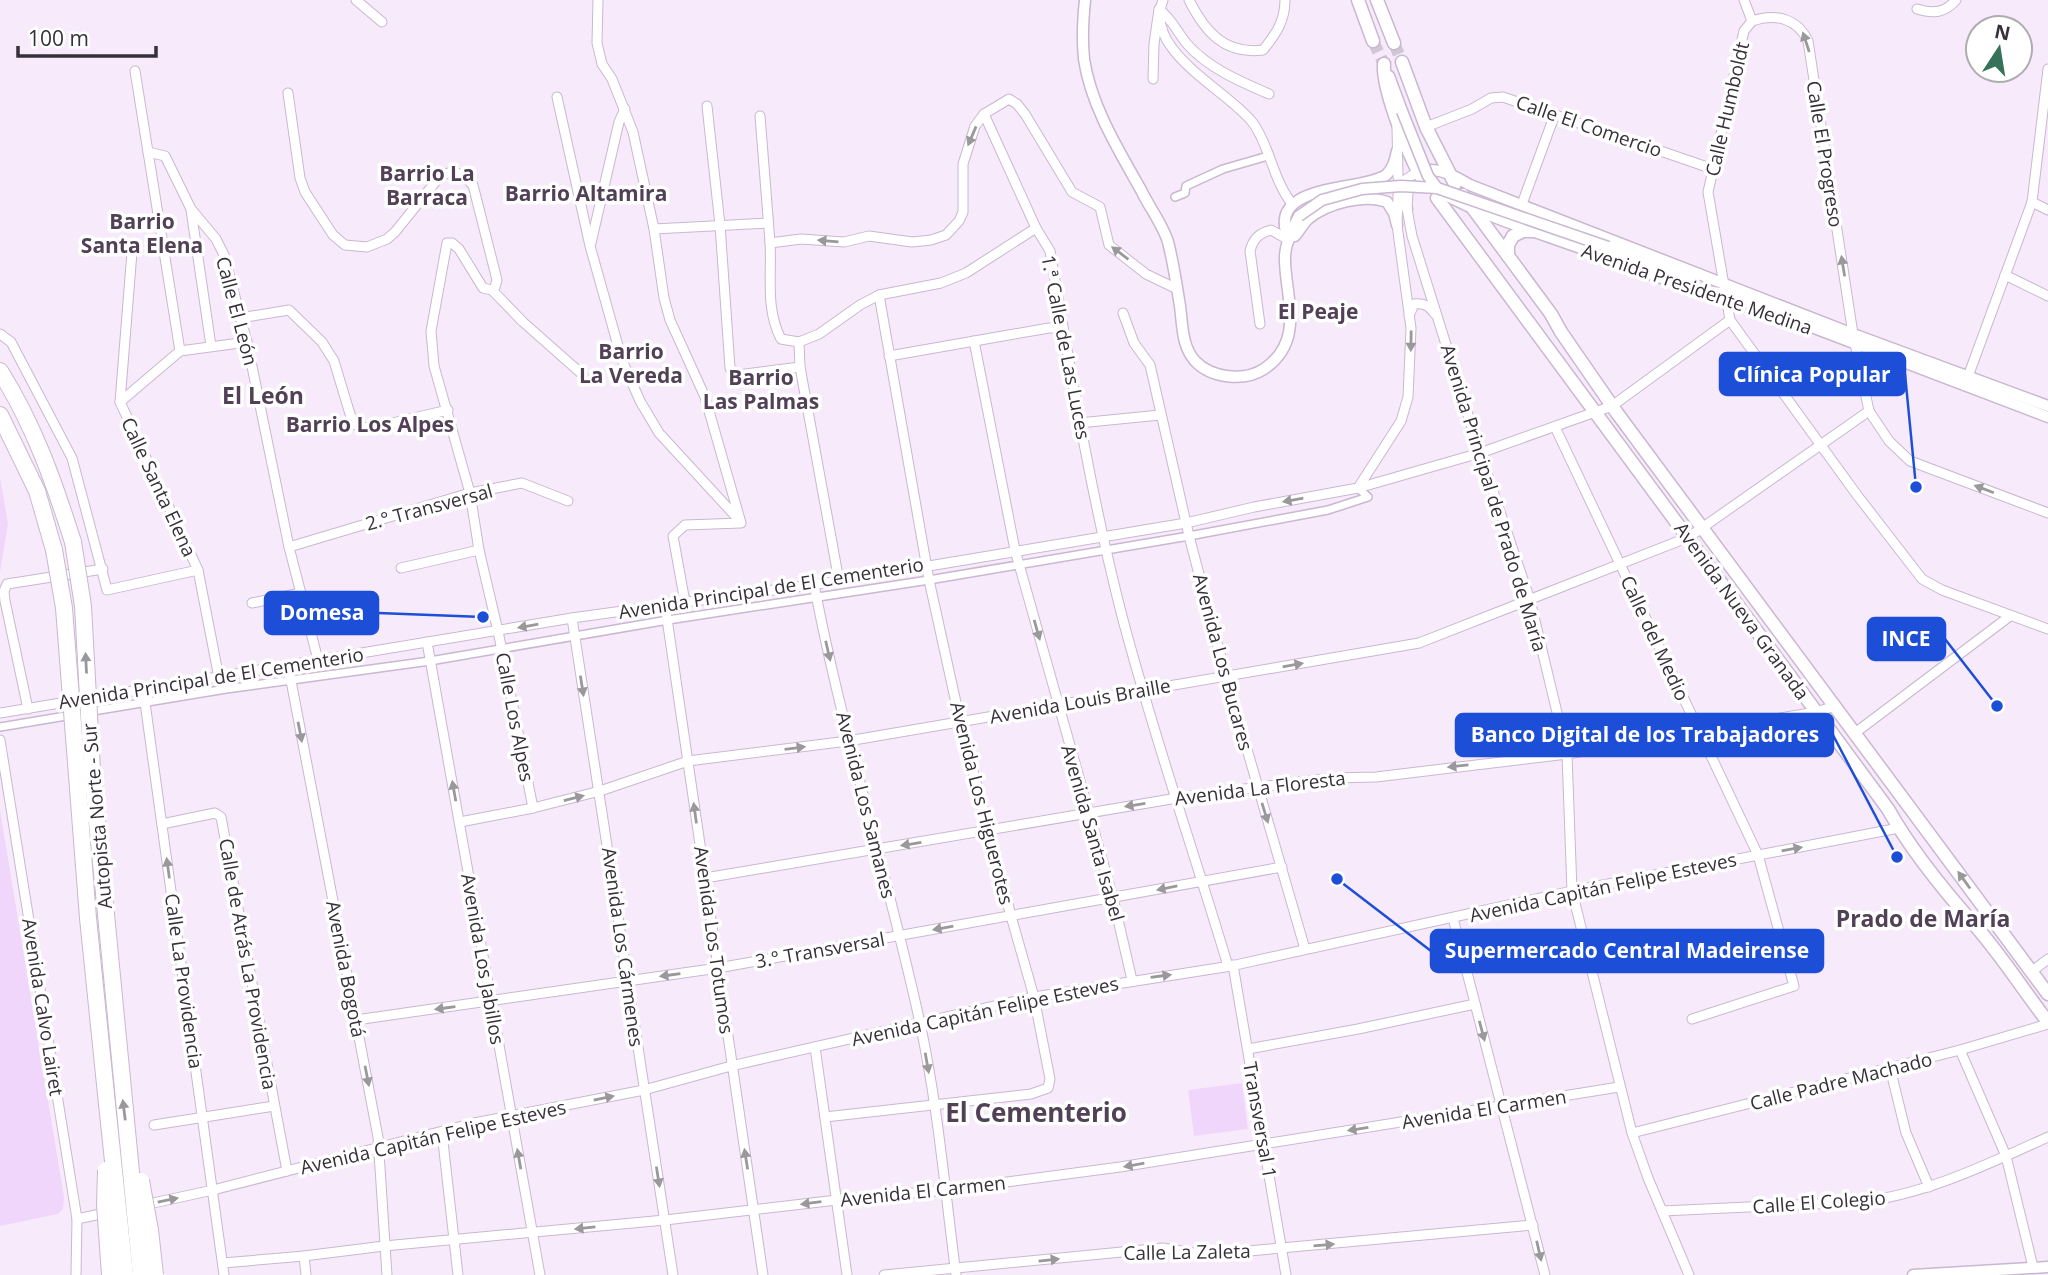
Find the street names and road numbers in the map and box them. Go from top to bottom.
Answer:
street label: Calle Humboldt [1699,39,1755,179]
street label: Calle El Progreso [1801,79,1849,229]
street label: Calle El Comercio [1513,89,1665,163]
street label: Avenida Presidente Medina [1578,237,1816,341]
street label: 1.ª Calle de Las Luces [1035,253,1097,441]
street label: Calle El León [210,254,264,368]
street label: Avenida Principal de Prado de María [1435,341,1553,655]
street label: Calle Santa Elena [115,413,203,561]
street label: 2.° Transversal [362,478,496,536]
street label: Avenida Nueva Granada [1669,517,1815,705]
street label: Avenida Principal de El Cementerio [617,551,925,625]
street label: Avenida Los Bucares [1187,571,1259,753]
street label: Calle del Medio [1615,571,1695,705]
street label: Avenida Principal de El Cementerio [57,641,365,715]
street label: Calle Los Alpes [490,650,540,784]
street label: Avenida Louis Braille [988,672,1172,730]
street label: Avenida Los Higuerotes [944,699,1020,907]
street label: Avenida Los Samanes [830,709,902,901]
street label: Autopista Norte - Sur [76,722,118,910]
street label: Avenida Santa Isabel [1055,742,1131,924]
street label: Avenida La Floresta [1173,765,1347,811]
street label: Calle de Atrás La Providencia [213,836,283,1092]
street label: Avenida Los Totumos [688,844,740,1036]
street label: Avenida Los Cármenes [596,846,650,1048]
street label: Avenida Capitán Felipe Esteves [1467,846,1739,928]
street label: Avenida Los Jabillos [455,871,511,1047]
street label: Calle La Providencia [159,892,209,1070]
street label: Avenida Bogotá [320,899,372,1039]
street label: Avenida Calvo Lairet [16,916,70,1098]
street label: 3.° Transversal [753,926,887,974]
street label: Avenida Capitán Felipe Esteves [849,970,1121,1052]
street label: Calle Padre Machado [1747,1046,1935,1116]
street label: Transversal 1 [1237,1060,1283,1180]
street label: Avenida El Carmen [1400,1083,1568,1135]
street label: Avenida Capitán Felipe Esteves [297,1094,569,1180]
street label: Avenida El Carmen [839,1169,1007,1213]
street label: Calle El Colegio [1752,1184,1886,1220]
street label: Calle La Zaleta [1123,1238,1251,1266]

